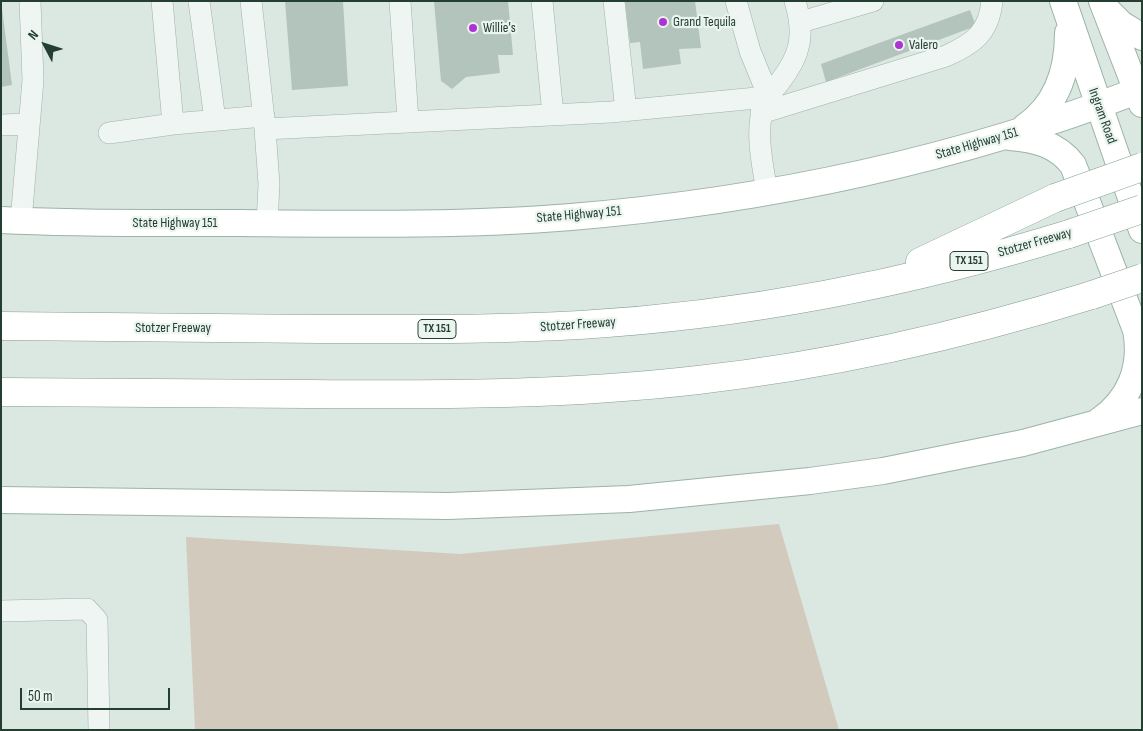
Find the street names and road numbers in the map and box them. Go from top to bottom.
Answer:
street label: Ingram Road [1084,86,1120,146]
street label: State Highway 151 [934,124,1020,164]
street label: State Highway 151 [536,203,622,227]
street label: State Highway 151 [133,215,217,231]
street label: Stotzer Freeway [996,224,1074,262]
road number: TX 151 [950,252,988,270]
street label: Stotzer Freeway [540,314,616,336]
street label: Stotzer Freeway [135,320,211,336]
road number: TX 151 [418,320,456,338]

